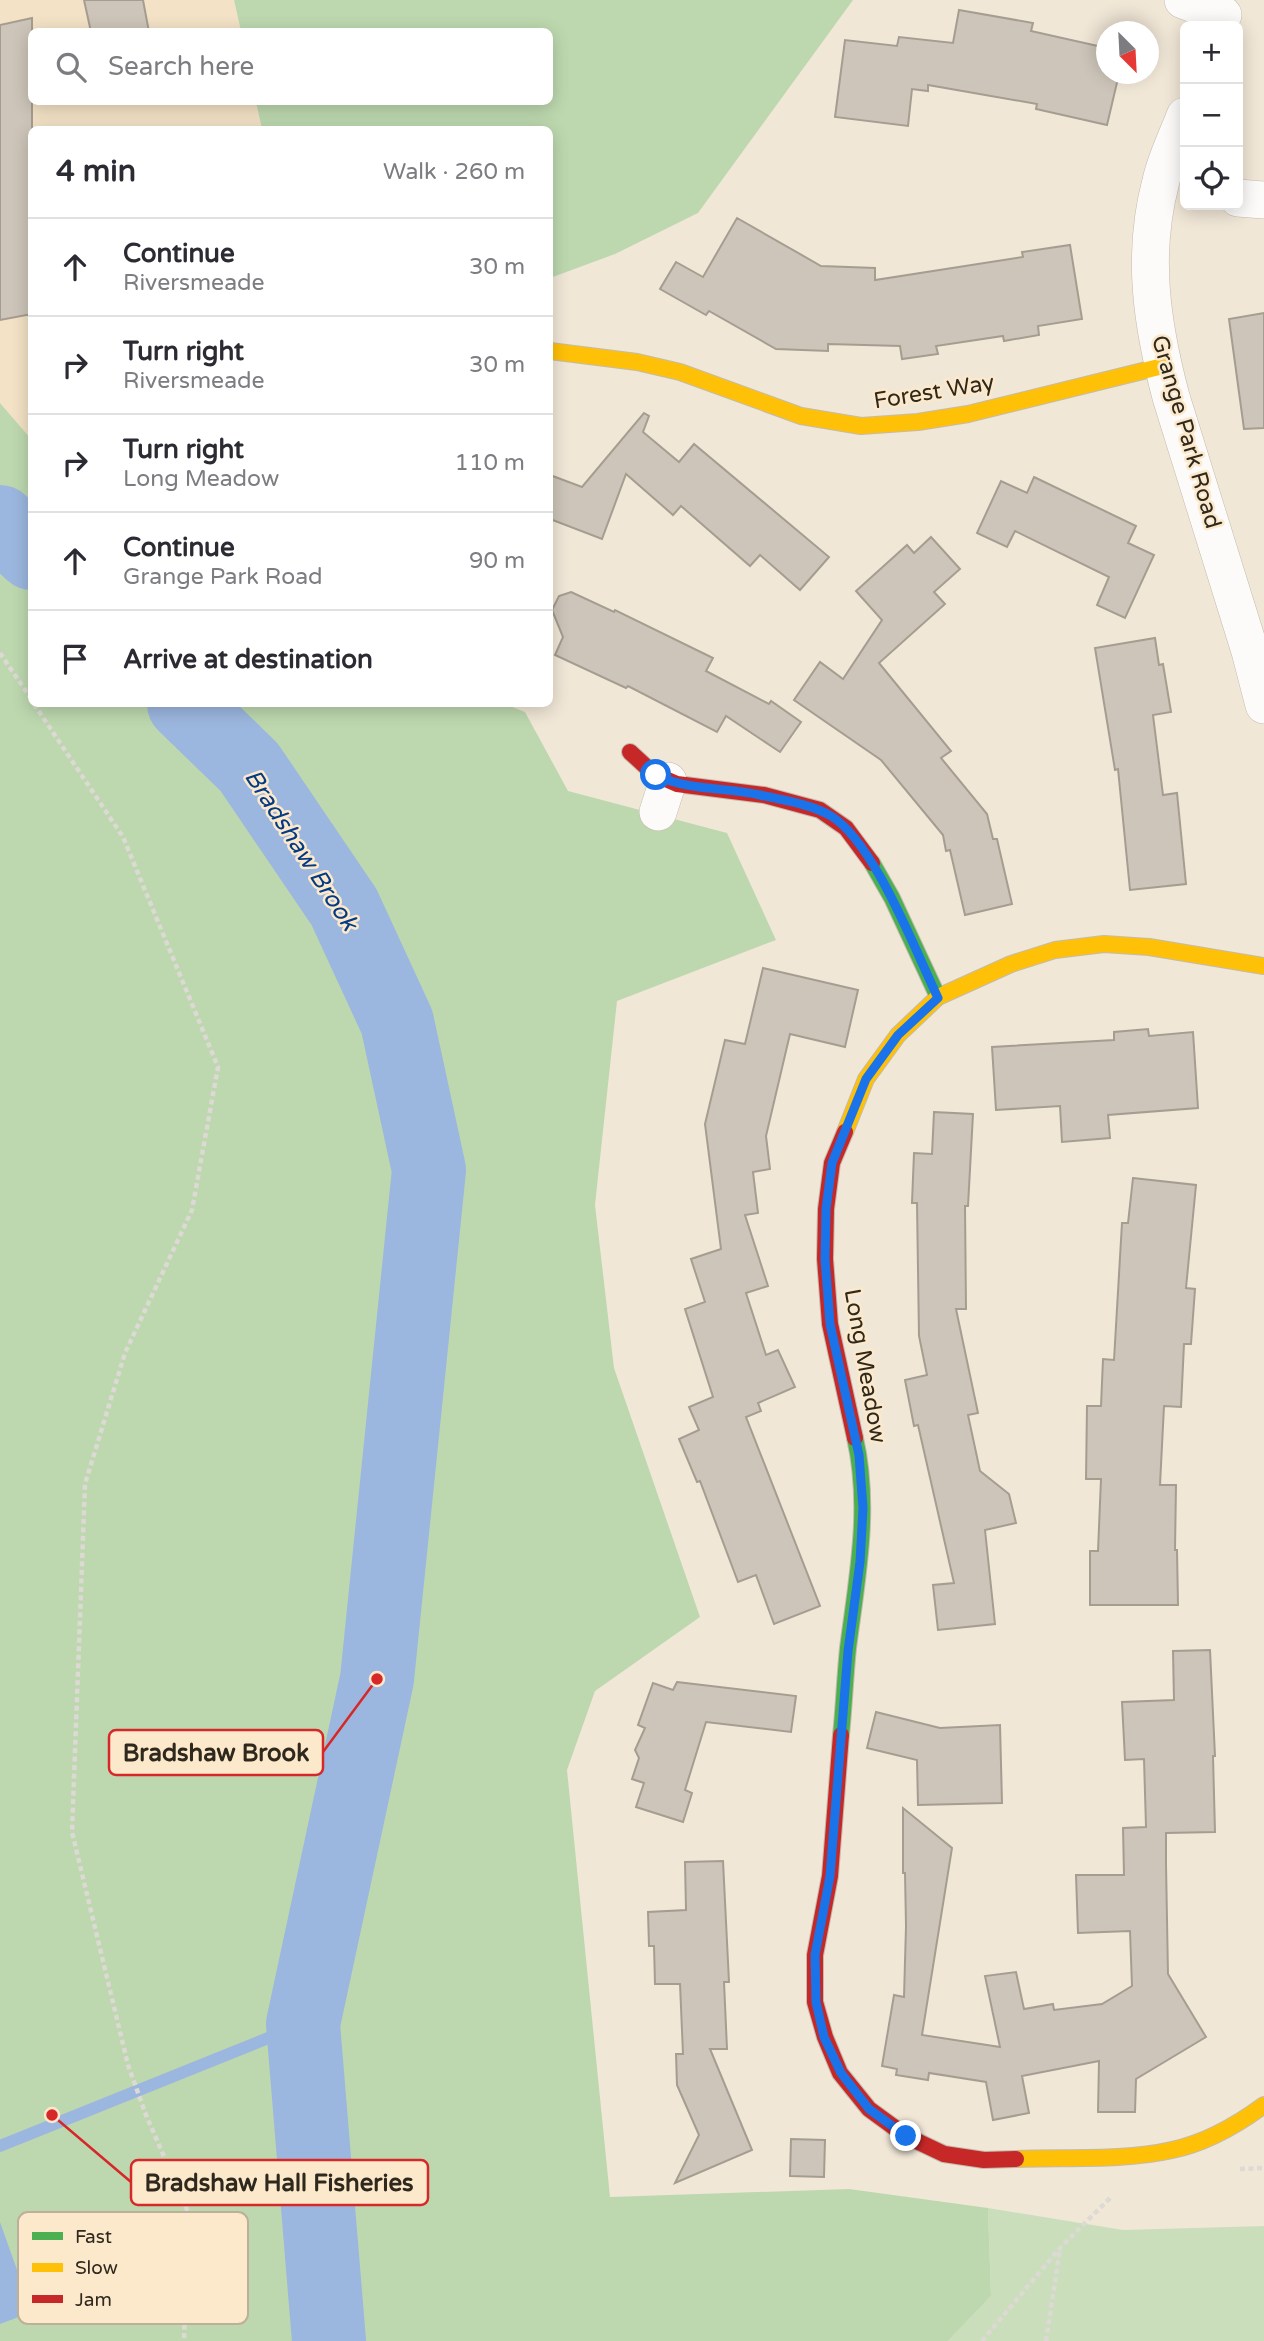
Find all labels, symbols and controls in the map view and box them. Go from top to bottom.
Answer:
north arrow [1096,21,1159,84]
map controls [1180,21,1243,210]
button: + [1180,21,1243,84]
search box [28,28,553,105]
icon: search [52,48,90,86]
text: Search here [108,51,254,82]
button: − [1180,84,1243,147]
button: locate [1180,147,1243,210]
text: 4 min [56,153,136,190]
text: Walk · 260 m [383,158,525,186]
text: Continue [123,238,235,269]
icon: ahead [56,248,94,286]
text: 30 m [469,253,525,281]
text: Riversmeade [123,269,265,297]
street label: Grange Park Road [1145,332,1227,532]
text: Turn right [123,336,244,367]
icon: right [56,346,94,384]
text: 30 m [469,351,525,379]
text: Riversmeade [123,367,265,395]
street label: Forest Way [872,369,996,415]
text: Turn right [123,434,244,465]
icon: right [56,444,94,482]
text: 110 m [455,449,525,477]
text: Long Meadow [123,465,279,493]
text: Continue [123,532,235,563]
icon: ahead [56,542,94,580]
text: 90 m [469,547,525,575]
text: Grange Park Road [123,563,323,591]
icon: arrive [56,640,94,678]
text: Arrive at destination [123,644,373,675]
route start [640,759,671,790]
water label: Bradshaw Brook [238,764,365,938]
street label: Long Meadow [838,1287,892,1445]
callout: Bradshaw Brook [109,1730,323,1775]
text: Bradshaw Brook [123,1739,309,1768]
route end [890,2120,921,2151]
callout: Bradshaw Hall Fisheries [131,2160,428,2205]
text: Bradshaw Hall Fisheries [144,2169,414,2198]
legend [18,2212,248,2324]
text: Fast [75,2226,112,2248]
text: Slow [75,2257,118,2279]
text: Jam [75,2289,112,2311]

